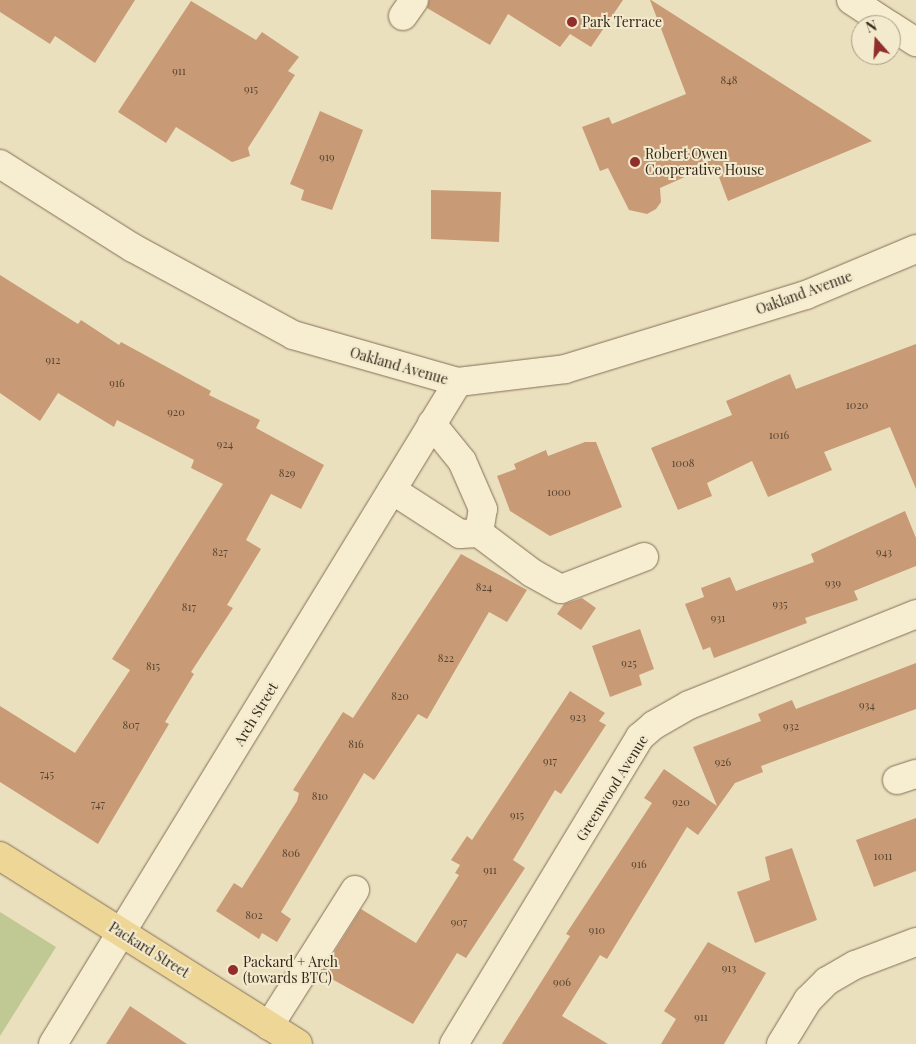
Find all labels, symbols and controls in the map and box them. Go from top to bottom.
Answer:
place label: Park Terrace [582,14,663,30]
north arrow [851,15,901,65]
marker: Park Terrace [566,16,578,28]
text: N [863,16,879,37]
house number: 911 [172,64,186,78]
house number: 848 [721,73,737,87]
house number: 915 [244,82,258,96]
place label: Robert Owen Cooperative House [645,146,764,178]
house number: 919 [319,150,335,164]
marker: Robert Owen Cooperative House [629,156,641,168]
street label: Oakland Avenue [753,268,855,318]
street label: Oakland Avenue [348,344,450,388]
house number: 912 [46,353,60,367]
house number: 916 [109,376,125,390]
house number: 1020 [846,398,868,412]
house number: 920 [167,405,185,419]
house number: 1016 [769,428,789,442]
house number: 924 [217,437,233,451]
house number: 1008 [672,456,694,470]
house number: 829 [279,466,295,480]
house number: 1000 [547,485,571,499]
house number: 827 [212,545,228,559]
house number: 943 [876,545,892,559]
house number: 939 [825,576,841,590]
house number: 824 [476,580,492,594]
house number: 935 [772,597,788,611]
house number: 817 [182,600,196,614]
house number: 931 [711,611,725,625]
house number: 822 [438,651,454,665]
house number: 925 [621,656,637,670]
house number: 815 [146,659,160,673]
street label: Arch Street [231,679,281,749]
house number: 820 [391,689,409,703]
house number: 934 [859,698,875,712]
house number: 923 [570,710,586,724]
house number: 807 [123,718,139,732]
house number: 932 [783,719,799,733]
street label: Greenwood Avenue [573,732,651,844]
house number: 816 [348,737,364,751]
house number: 917 [543,754,557,768]
house number: 926 [715,755,731,769]
house number: 745 [40,767,54,781]
house number: 810 [312,789,328,803]
house number: 920 [672,795,690,809]
house number: 747 [91,797,105,811]
house number: 915 [510,808,524,822]
house number: 806 [282,846,300,860]
house number: 1011 [874,849,892,863]
house number: 916 [631,857,647,871]
house number: 911 [483,863,497,877]
house number: 802 [245,908,263,922]
house number: 907 [451,915,467,929]
street label: Packard Street [106,919,192,981]
house number: 910 [589,923,605,937]
place label: Packard + Arch (towards BTC) [243,954,338,986]
house number: 913 [722,961,736,975]
marker: Packard + Arch (towards BTC) [227,964,239,976]
house number: 906 [553,975,571,989]
house number: 911 [694,1010,708,1024]

